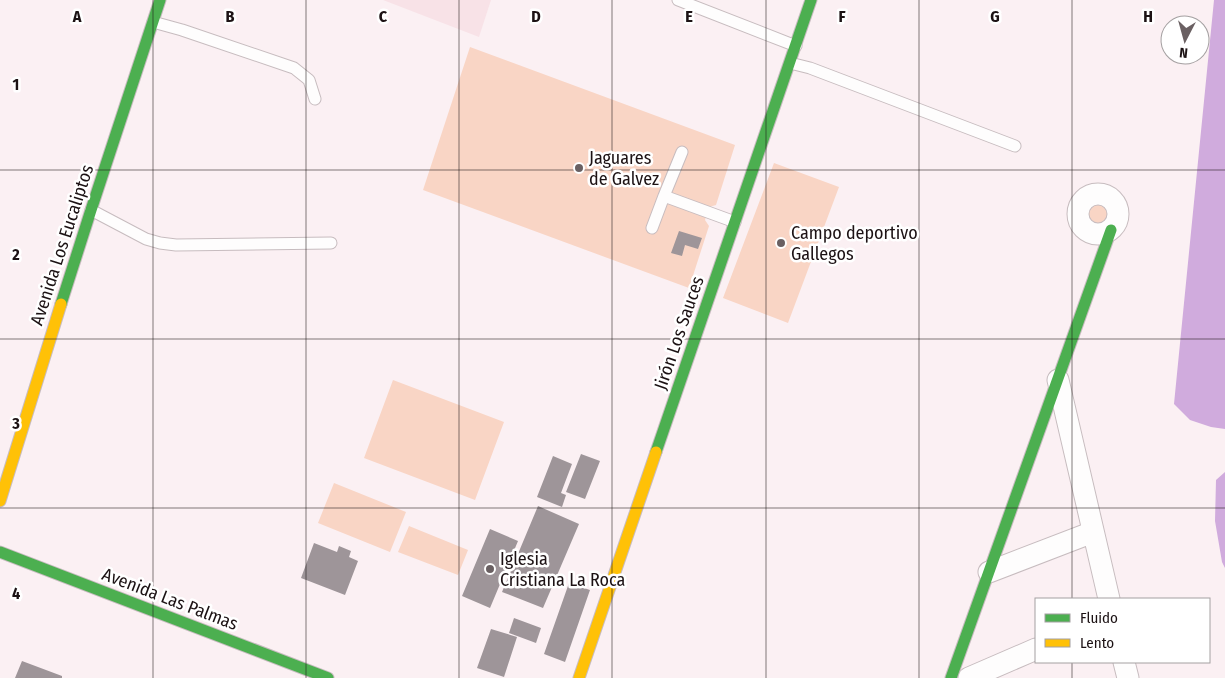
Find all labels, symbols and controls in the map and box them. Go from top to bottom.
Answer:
text: A [72,7,82,26]
text: B [226,7,235,26]
text: C [379,7,388,26]
text: D [531,7,541,26]
text: E [685,7,693,26]
text: F [838,7,846,26]
text: G [990,7,1000,26]
text: H [1143,7,1153,26]
north arrow [1160,15,1210,65]
text: N [1179,44,1189,61]
text: 1 [13,75,19,94]
place label: Jaguares de Galvez [589,147,659,190]
street label: Avenida Los Eucaliptos [26,162,98,328]
marker: Jaguares de Galvez [573,162,585,174]
place label: Campo deportivo Gallegos [791,222,918,265]
marker: Campo deportivo Gallegos [775,237,787,249]
text: 2 [11,245,20,264]
street label: Jirón Los Sauces [649,273,709,393]
text: 3 [11,414,20,433]
place label: Iglesia Cristiana La Roca [500,548,626,591]
street label: Avenida Las Palmas [99,563,241,635]
marker: Iglesia Cristiana La Roca [484,563,496,575]
text: 4 [12,584,20,603]
legend [1035,598,1210,663]
text: Fluido [1080,609,1118,627]
text: Lento [1080,634,1114,652]

